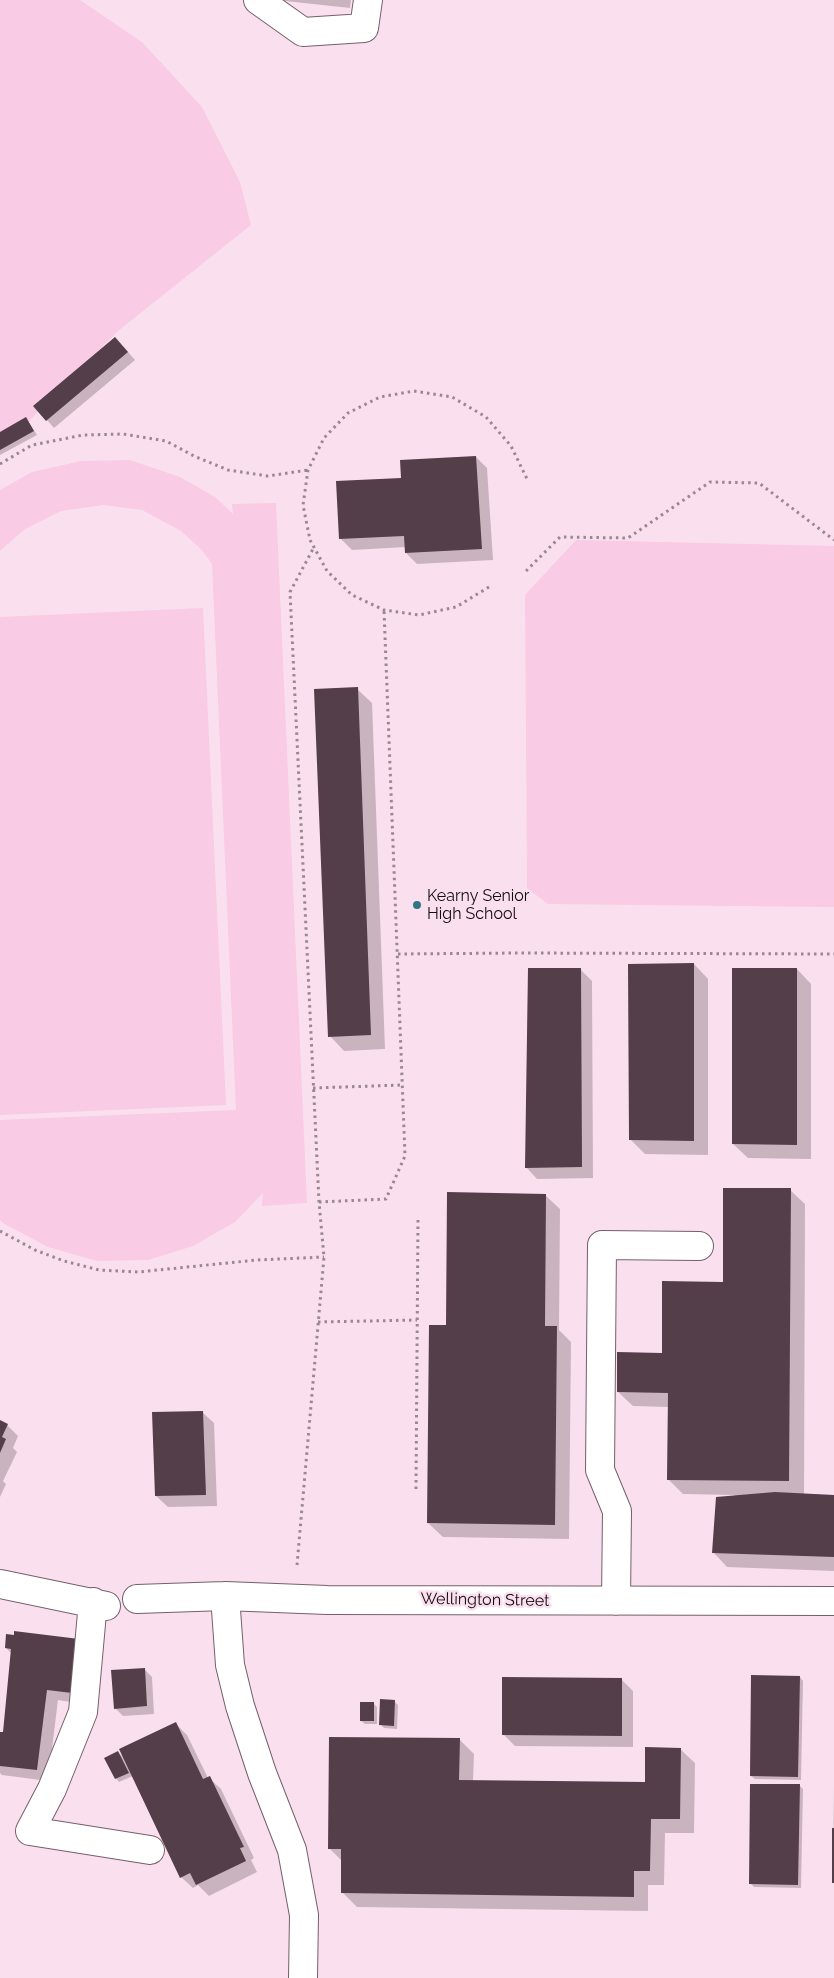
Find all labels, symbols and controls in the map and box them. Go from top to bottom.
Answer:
place label: Kearny Senior High School [427,886,529,924]
marker: Kearny Senior High School [411,899,423,911]
street label: Wellington Street [420,1589,550,1611]

